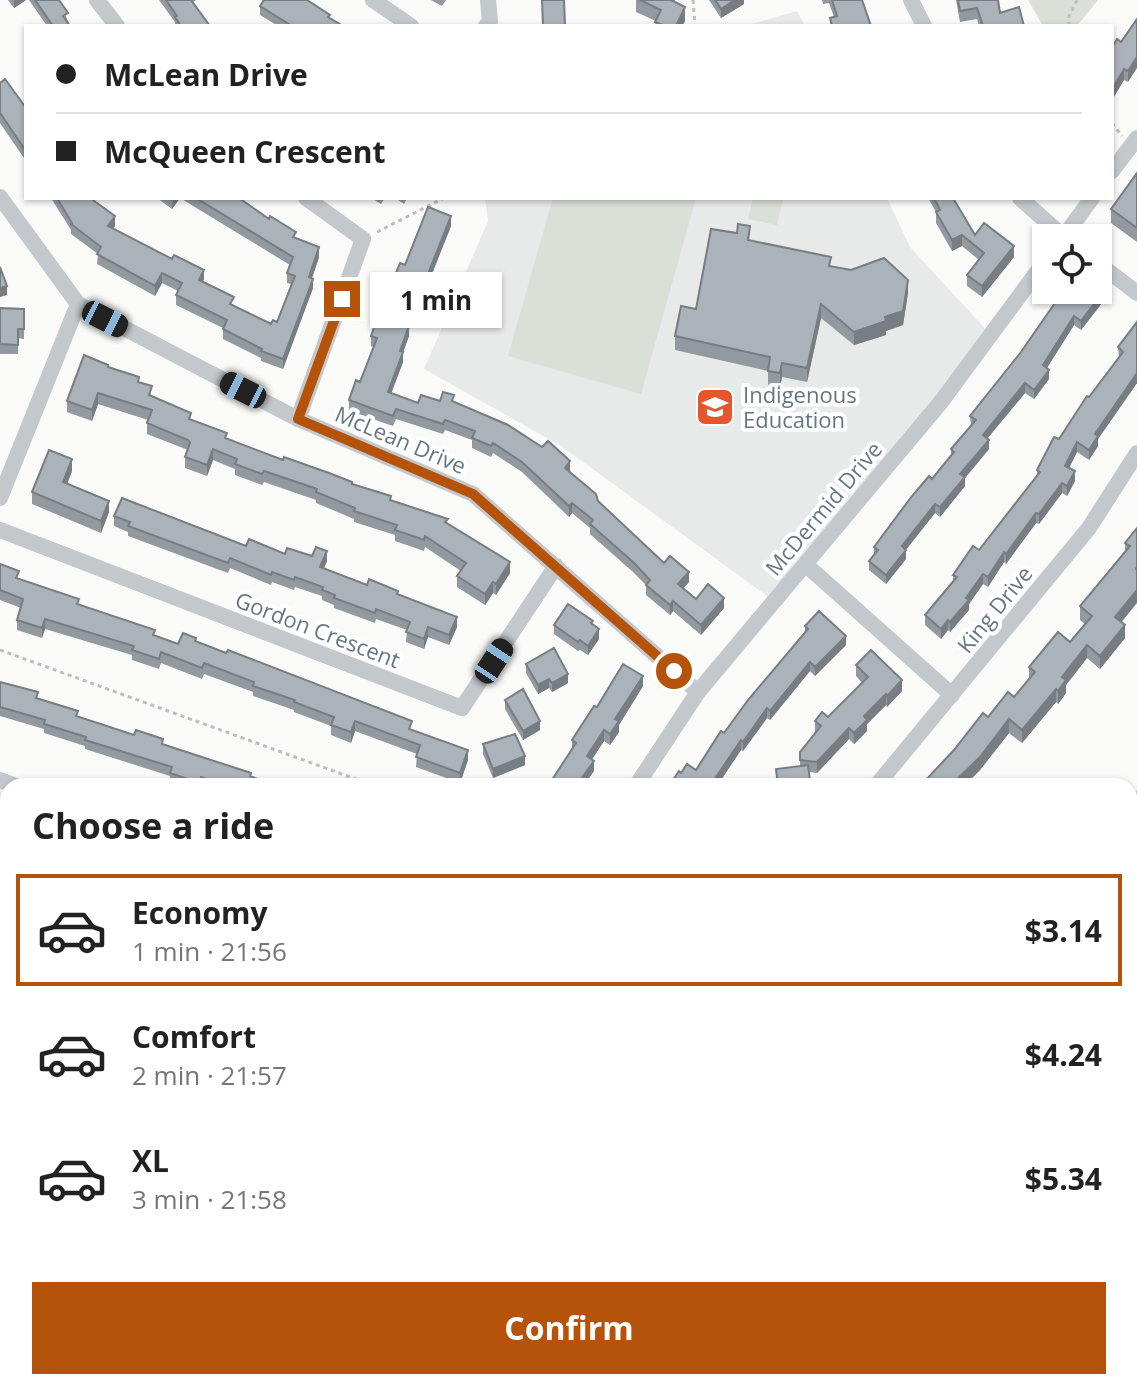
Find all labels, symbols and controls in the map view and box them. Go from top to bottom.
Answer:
text: McLean Drive [104,54,308,95]
text: McQueen Crescent [104,131,386,172]
map controls [1032,224,1112,304]
button: locate [1032,224,1112,304]
callout: 1 min [370,271,502,327]
route end [324,281,360,317]
text: 1 min [400,282,472,318]
car [78,297,132,341]
car [216,368,270,412]
place label: Indigenous Education [743,379,857,434]
school or university icon: Indigenous Education [694,386,736,428]
street label: McLean Drive [331,398,471,480]
street label: McDermid Drive [758,435,888,581]
street label: King Drive [950,559,1038,659]
street label: Gordon Crescent [231,584,405,674]
car [471,634,517,688]
route start [656,653,692,689]
text: Choose a ride [32,801,274,850]
text: Economy [132,892,268,933]
icon: car [36,894,108,966]
text: $3.14 [1025,910,1102,951]
text: 1 min · 21:56 [132,933,287,969]
text: Comfort [132,1016,256,1057]
icon: car [36,1018,108,1090]
text: $4.24 [1025,1034,1102,1075]
text: 2 min · 21:57 [132,1057,287,1093]
text: XL [132,1140,169,1181]
icon: car [36,1142,108,1214]
text: $5.34 [1025,1158,1102,1199]
text: 3 min · 21:58 [132,1181,287,1217]
button: Confirm [32,1282,1106,1374]

